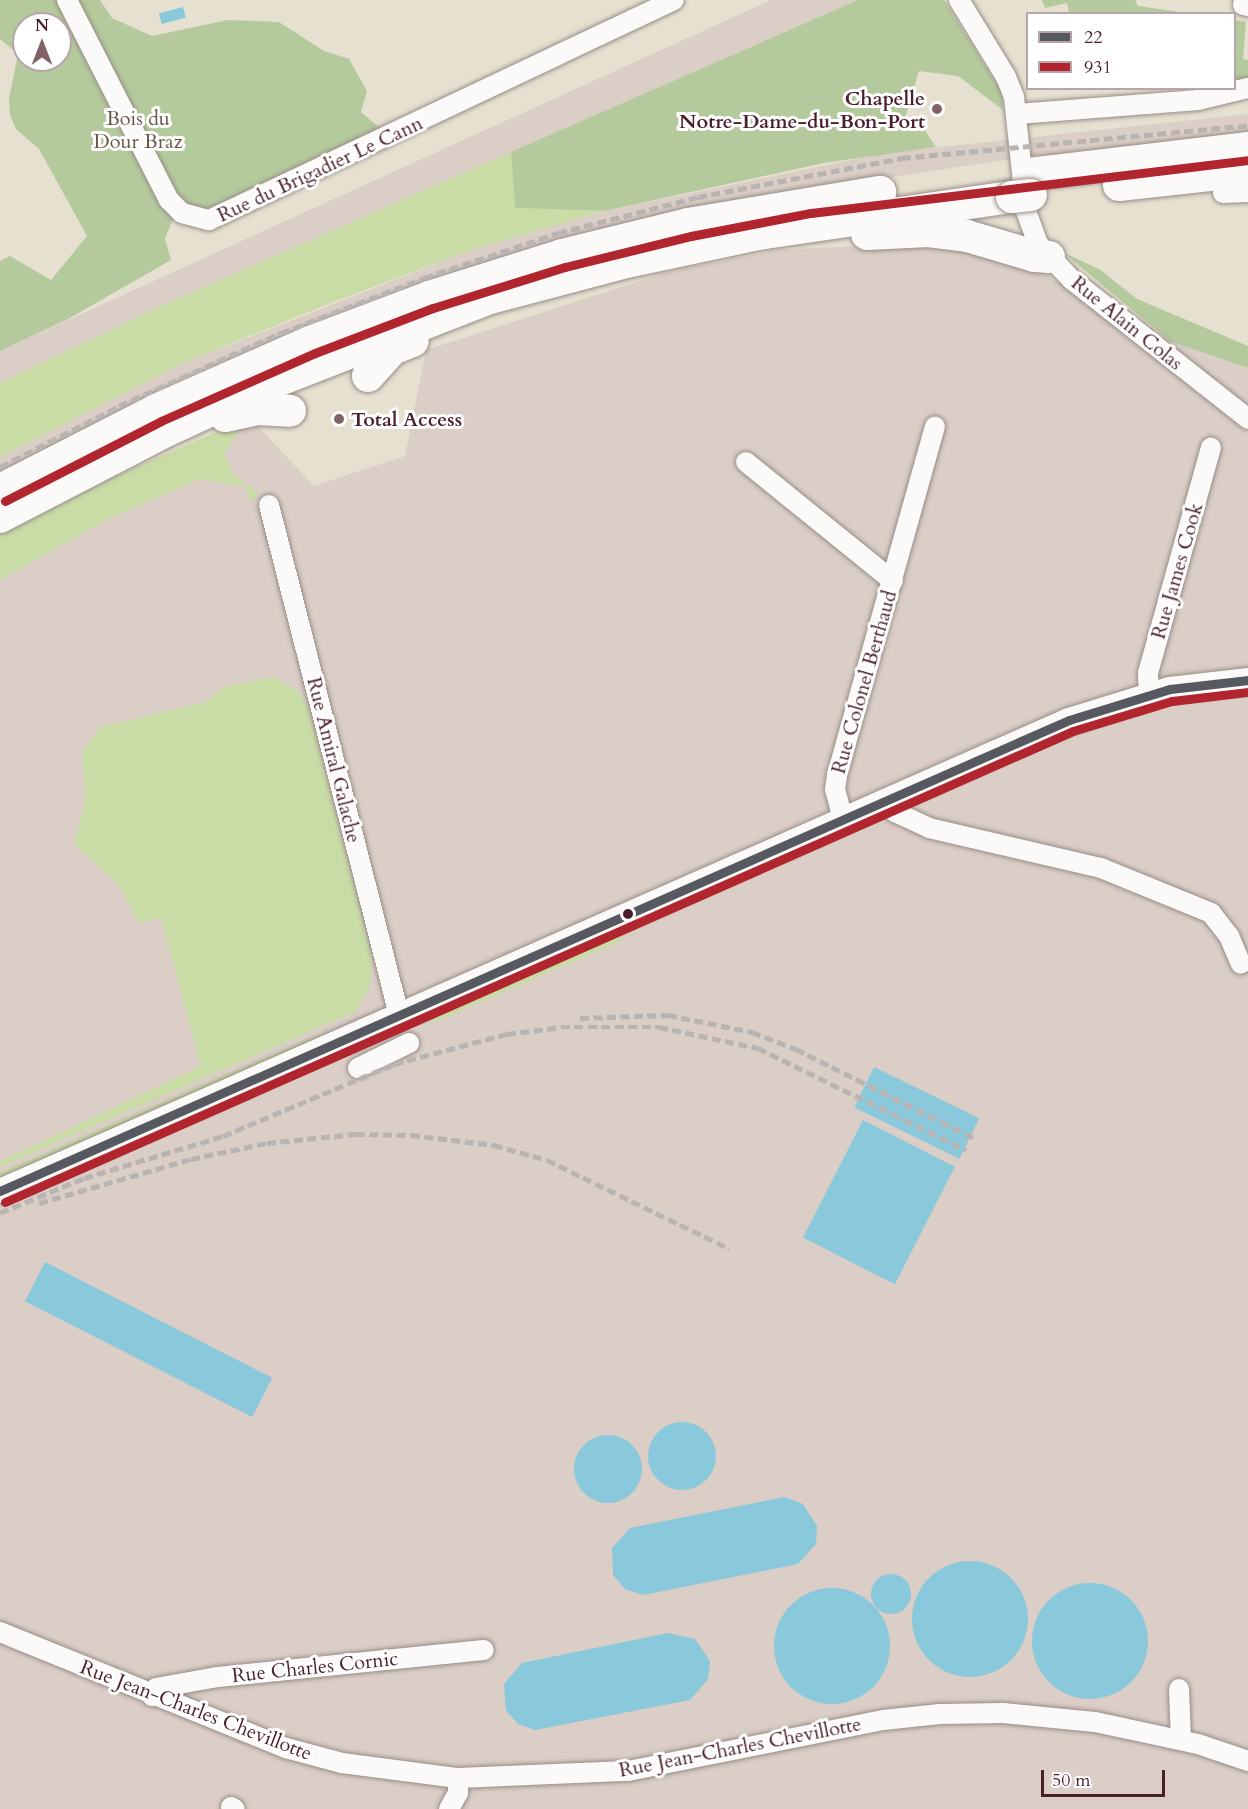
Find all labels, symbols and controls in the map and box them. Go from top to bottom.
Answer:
north arrow [12,12,72,72]
legend [1026,12,1236,90]
text: N [35,15,49,37]
text: 22 [1084,25,1102,50]
text: 931 [1084,55,1112,80]
place label: Chapelle Notre-Dame-du-Bon-Port [679,86,925,133]
marker: Chapelle Notre-Dame-du-Bon-Port [930,102,944,116]
park label: Bois du Dour Braz [93,106,183,153]
street label: Rue du Brigadier Le Cann [213,111,427,227]
street label: Rue Alain Colas [1067,271,1187,375]
place label: Total Access [351,407,462,431]
marker: Total Access [332,412,346,426]
street label: Rue James Cook [1146,500,1208,642]
street label: Rue Colonel Berthaud [826,588,902,776]
street label: Rue Amiral Galache [302,675,366,845]
unlabelled marker [622,908,634,920]
street label: Rue Charles Cornic [231,1646,399,1688]
street label: Rue Jean-Charles Chevillotte [77,1655,315,1765]
street label: Rue Jean-Charles Chevillotte [617,1712,863,1782]
scale bar [1044,1758,1168,1796]
text: 50 m [1052,1768,1091,1793]

